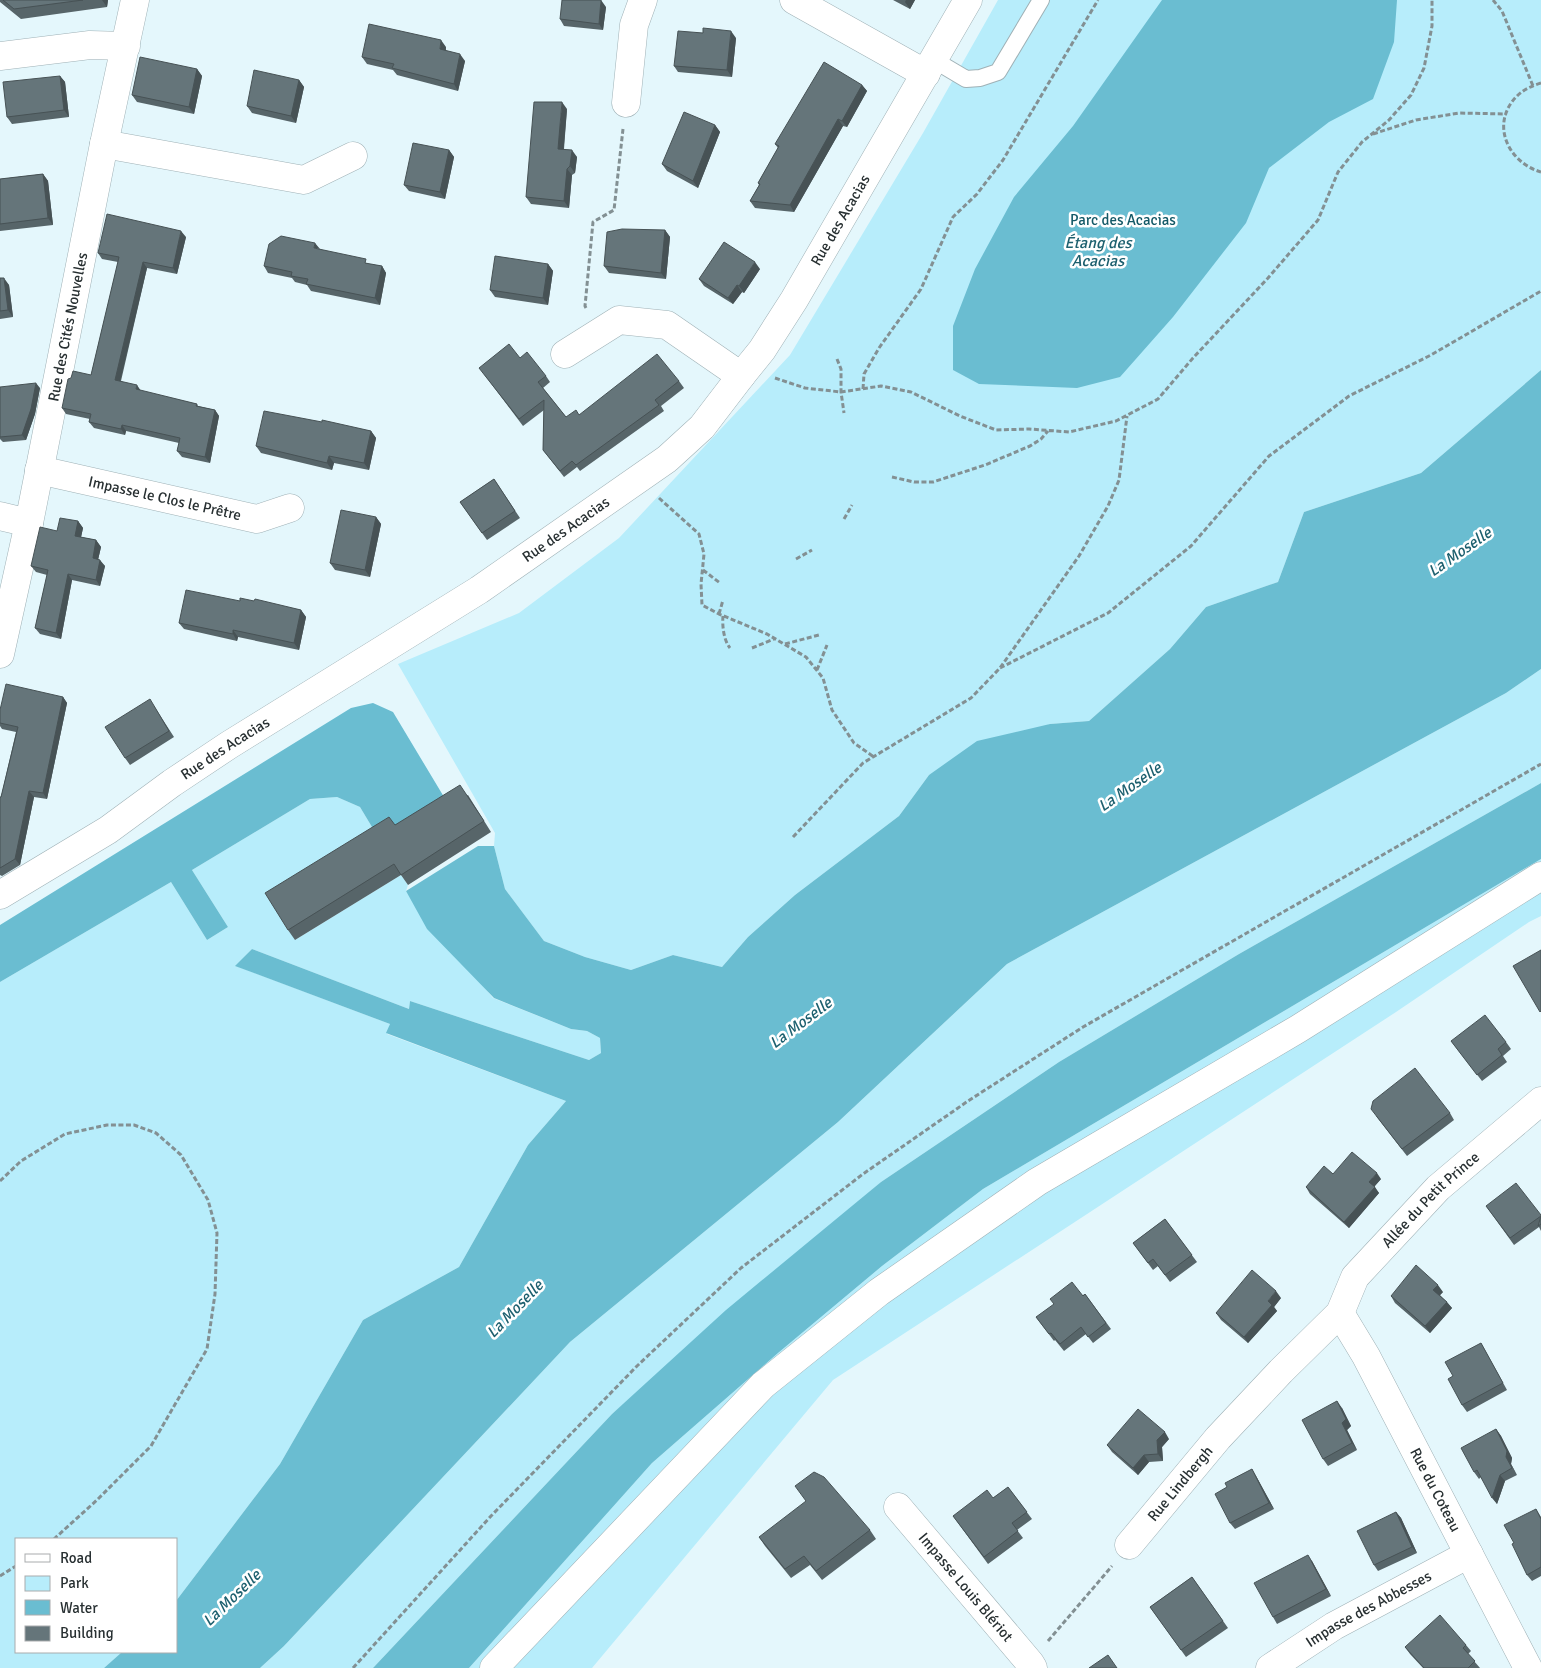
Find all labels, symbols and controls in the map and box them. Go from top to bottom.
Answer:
street label: Rue des Acacias [807,171,874,269]
park label: Parc des Acacias [1070,211,1176,229]
water label: Étang des Acacias [1065,233,1133,271]
street label: Rue des Cités Nouvelles [44,250,91,403]
street label: Impasse le Clos le Prêtre [87,472,243,524]
street label: Rue des Acacias [519,493,613,566]
water label: La Moselle [1424,522,1496,581]
street label: Rue des Acacias [177,713,273,784]
water label: La Moselle [1094,757,1166,816]
water label: La Moselle [766,992,837,1053]
street label: Allée du Petit Prince [1378,1148,1483,1252]
water label: La Moselle [482,1275,548,1342]
street label: Rue Lindbergh [1144,1442,1217,1525]
street label: Rue du Coteau [1406,1445,1465,1535]
street label: Impasse Louis Blériot [915,1529,1017,1645]
legend [15,1538,178,1653]
text: Road [60,1549,92,1567]
water label: La Moselle [199,1565,266,1631]
street label: Impasse des Abbesses [1302,1567,1435,1651]
text: Park [60,1574,89,1592]
text: Water [60,1599,98,1617]
text: Building [60,1624,114,1642]

